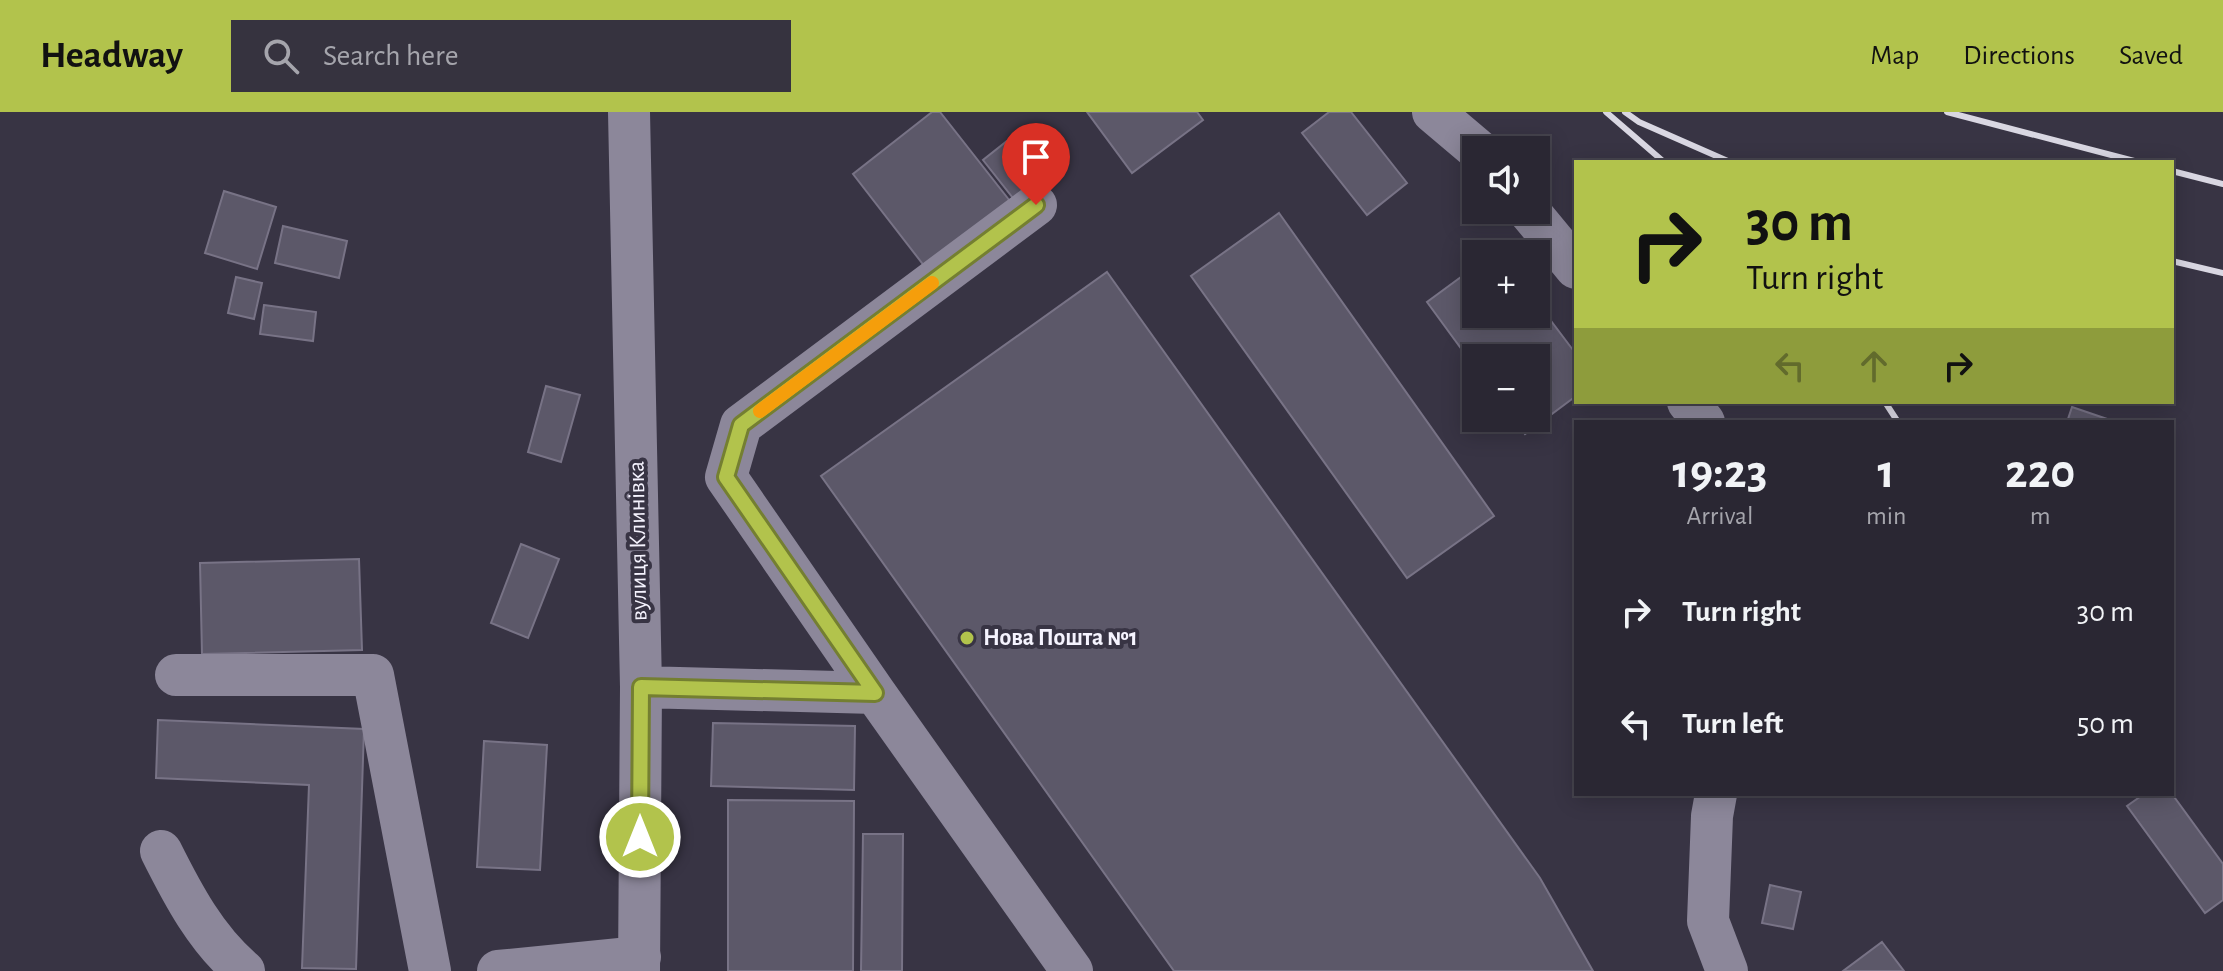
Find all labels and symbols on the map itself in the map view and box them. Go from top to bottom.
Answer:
pin [1002,123,1070,205]
street label: вулиця Клинівка [625,461,651,621]
place label: Нова Пошта №1 [983,626,1138,650]
marker: Нова Пошта №1 [958,629,976,647]
position arrow [598,795,682,879]

